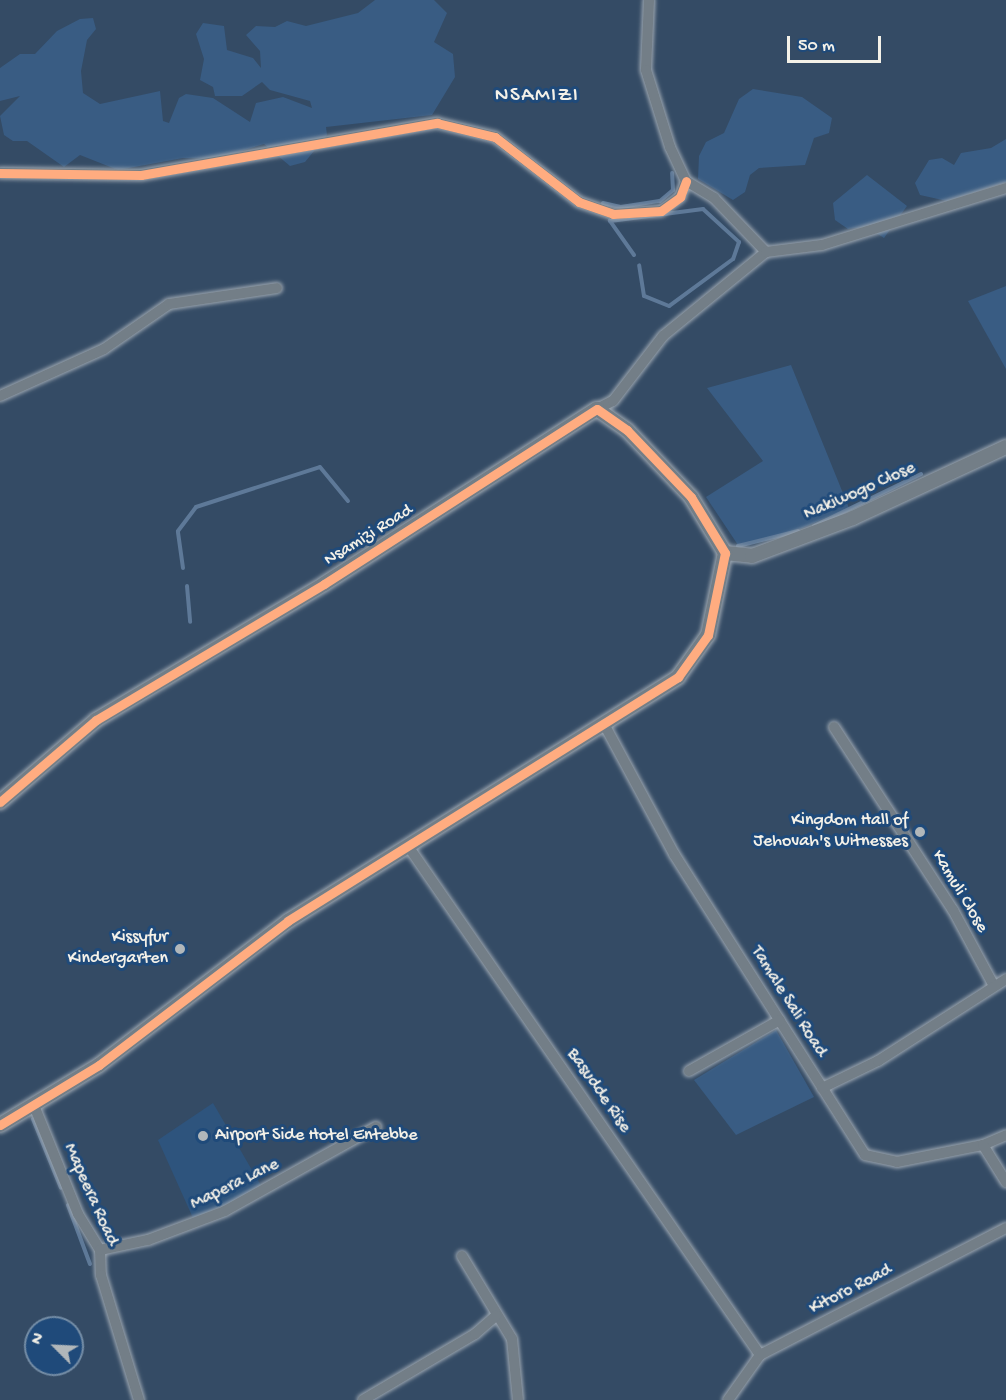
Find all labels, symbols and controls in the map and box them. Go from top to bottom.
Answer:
scale bar [790,24,884,62]
text: 50 m [798,36,835,57]
district label: NSAMIZI [495,84,579,110]
street label: Nakiwogo Close [801,458,919,526]
street label: Nsamizi Road [321,500,417,572]
place label: Kingdom Hall of Jehovah's Witnesses [754,811,908,854]
marker: Kingdom Hall of Jehovah's Witnesses [913,825,927,839]
street label: Kamuli Close [926,847,992,937]
place label: Kissyfur Kindergarten [68,928,168,970]
marker: Kissyfur Kindergarten [173,942,187,956]
street label: Tamale Sali Road [745,942,831,1062]
street label: Basudde Rise [561,1045,635,1137]
place label: Airport Side Hotel Entebbe [215,1125,418,1147]
marker: Airport Side Hotel Entebbe [196,1129,210,1143]
street label: Mapeera Road [58,1140,122,1250]
street label: Mapera Lane [187,1154,283,1216]
street label: Kitoro Road [806,1260,896,1320]
north arrow [24,1316,84,1376]
text: N [28,1331,50,1348]

